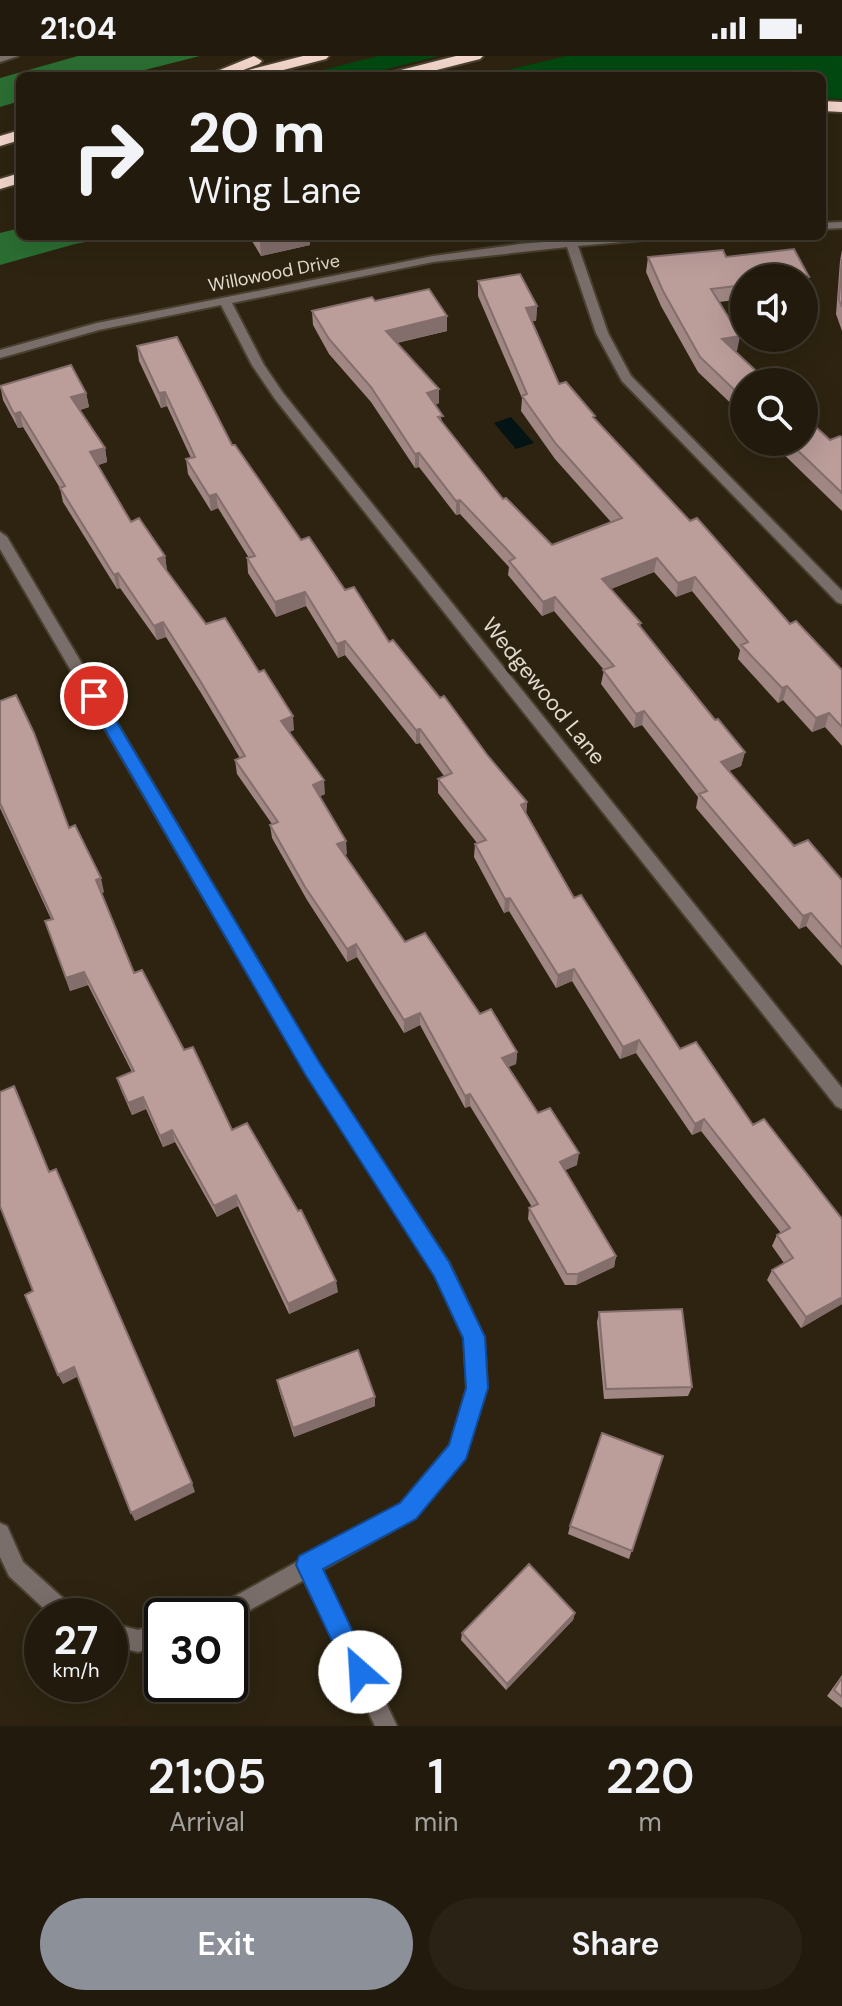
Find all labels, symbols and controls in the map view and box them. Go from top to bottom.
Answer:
text: 21:04 [40,9,116,48]
text: 20 m [188,96,325,169]
icon: right [56,104,160,208]
text: Wing Lane [188,167,361,214]
street label: Willowood Drive [206,248,342,298]
map controls [730,264,818,456]
button: sound [730,264,818,352]
button: search [730,368,818,456]
street label: Wedgewood Lane [476,611,612,771]
pin [60,662,128,730]
icon: arrive [72,674,116,718]
speed limit sign: 30 [144,1598,248,1702]
text: 27 [54,1614,98,1666]
position arrow [318,1630,402,1714]
text: km/h [52,1657,100,1683]
text: 21:05 [147,1745,267,1808]
text: 1 [428,1745,445,1808]
text: 220 [606,1745,694,1808]
text: Arrival [169,1805,245,1839]
text: min [414,1805,458,1839]
text: m [639,1805,662,1839]
button: Exit [40,1898,413,1990]
button: Share [429,1898,802,1990]

